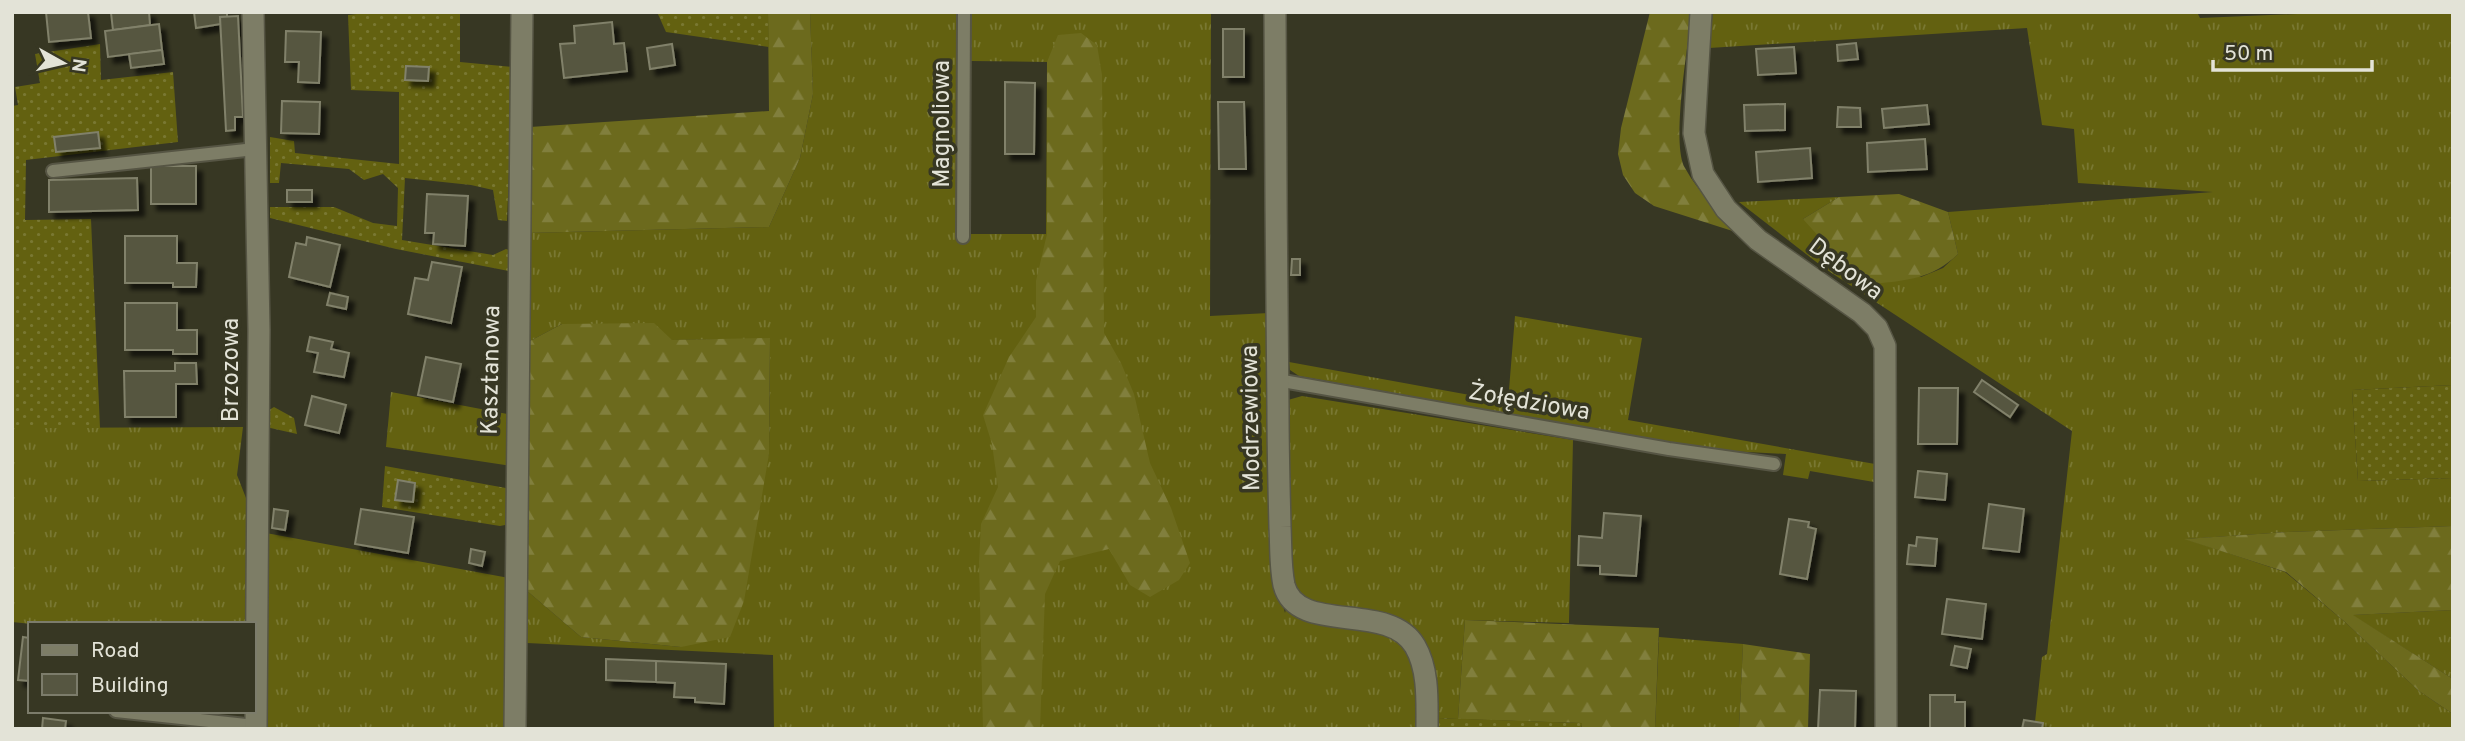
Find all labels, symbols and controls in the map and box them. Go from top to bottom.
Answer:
north arrow [28,28,98,98]
scale bar [2213,28,2372,72]
text: 50 m [2224,41,2273,68]
text: N [65,57,91,74]
street label: Magnoliowa [928,60,958,188]
street label: Dębowa [1802,232,1888,308]
street label: Kasztanowa [476,305,508,435]
street label: Brzozowa [217,318,247,422]
street label: Modrzewiowa [1236,345,1268,491]
street label: Żołędziowa [1466,377,1592,428]
legend [28,622,256,713]
text: Road [91,638,140,665]
text: Building [91,673,169,700]

